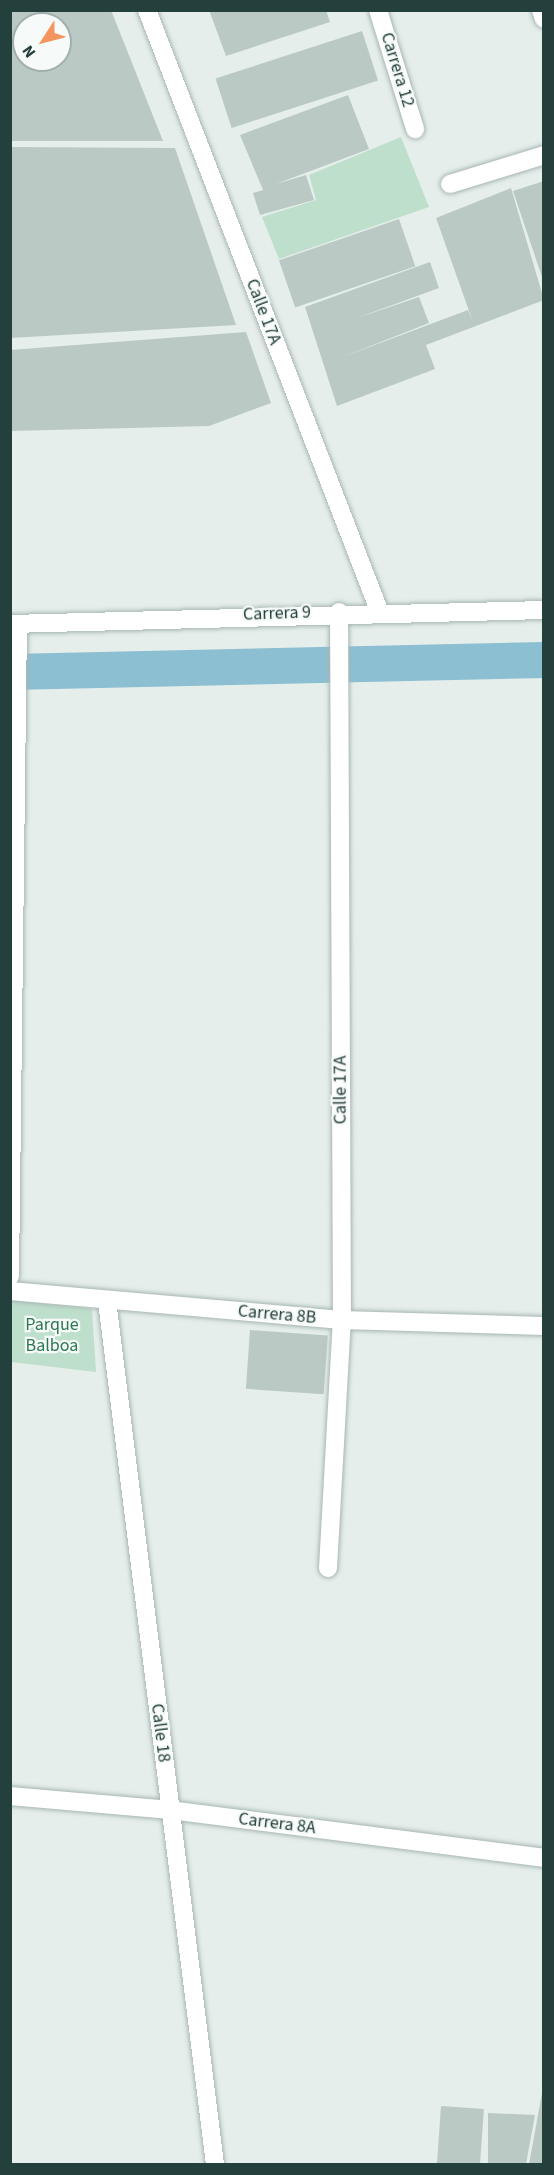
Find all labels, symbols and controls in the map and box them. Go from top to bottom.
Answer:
north arrow [12,12,72,72]
street label: Carrera 12 [375,30,419,110]
text: N [17,41,41,62]
street label: Calle 17A [241,276,285,348]
street label: Carrera 9 [243,602,311,626]
street label: Calle 17A [330,1056,352,1124]
street label: Carrera 8B [237,1301,317,1329]
park label: Parque Balboa [25,1315,79,1358]
street label: Calle 18 [146,1702,174,1764]
street label: Carrera 8A [237,1809,317,1839]

